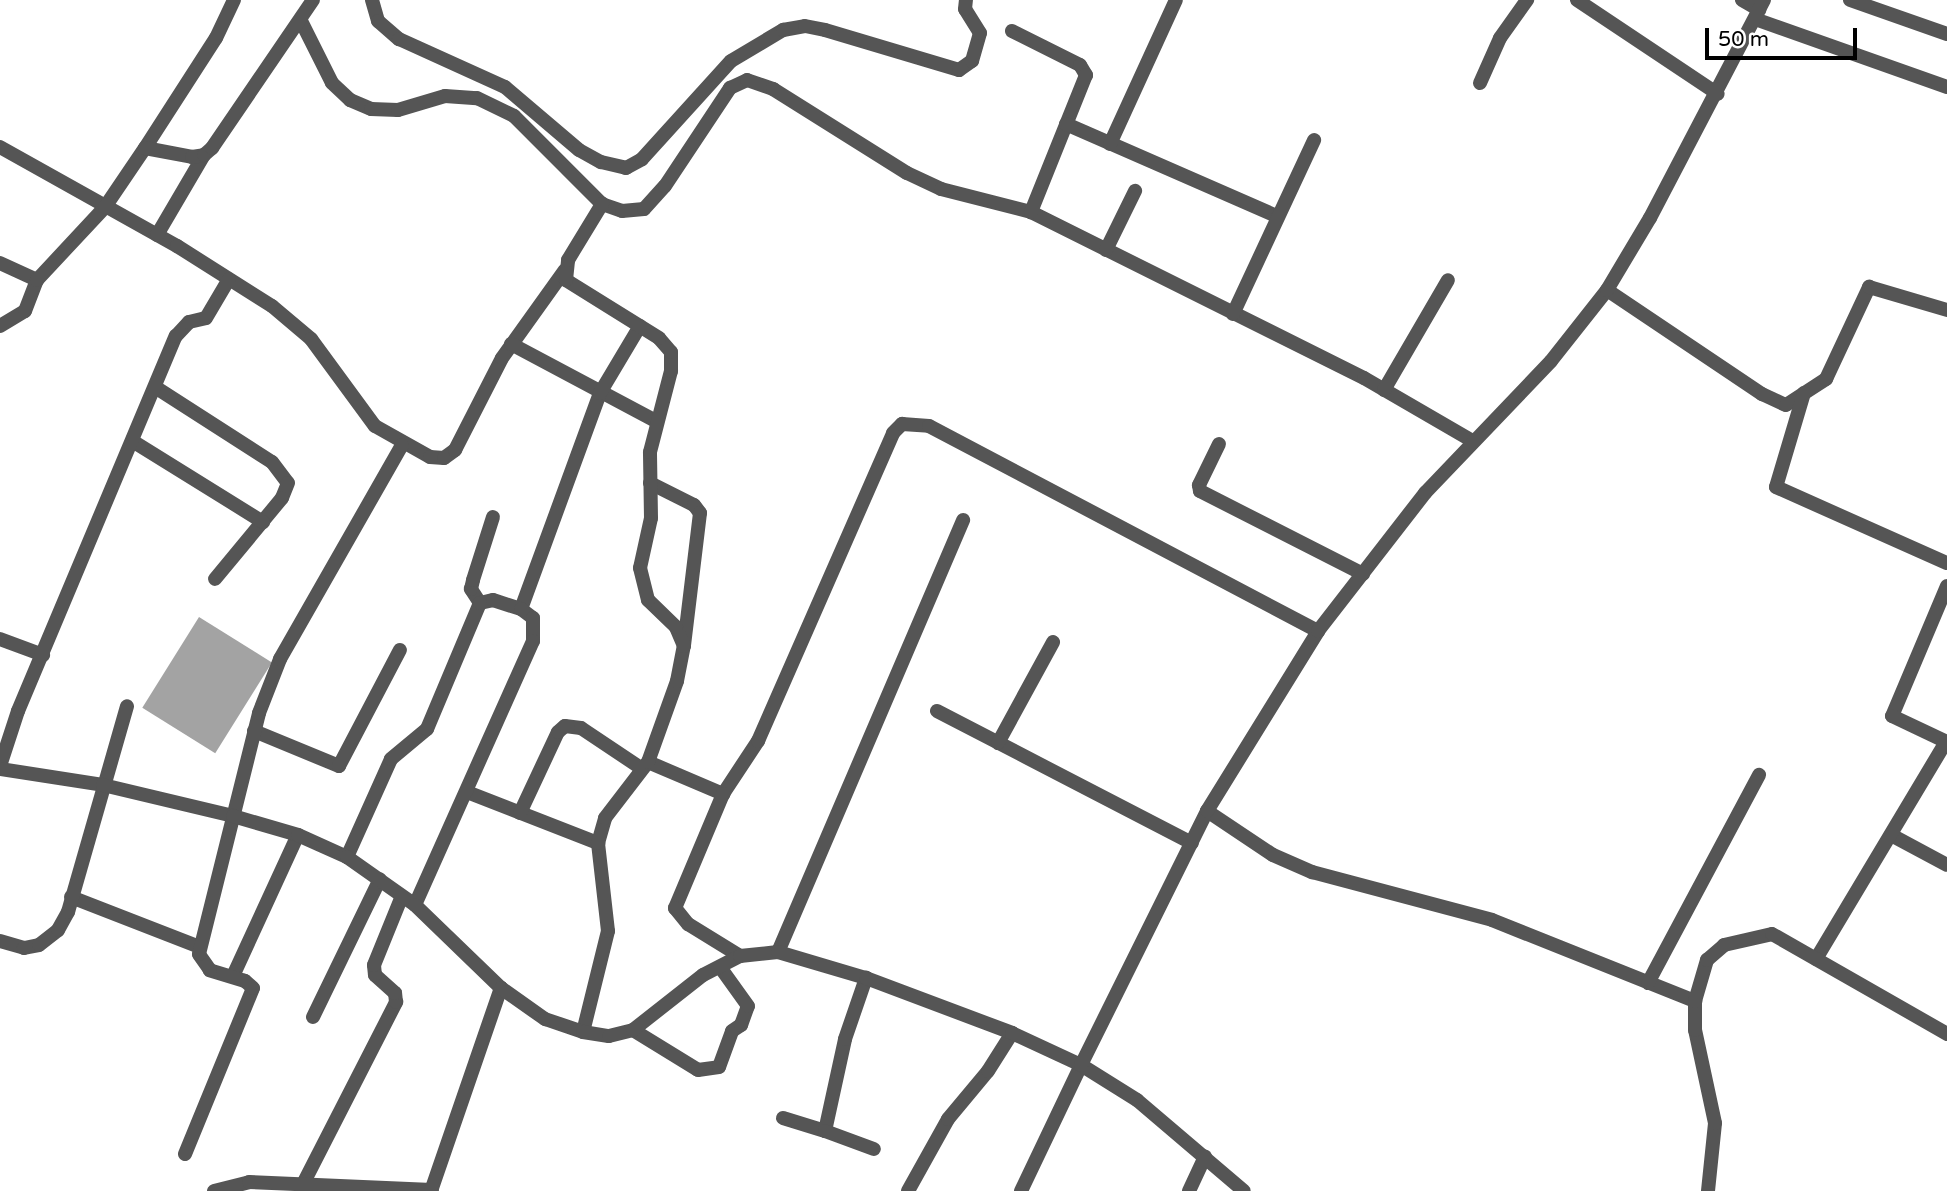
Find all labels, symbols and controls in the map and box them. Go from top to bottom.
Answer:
scale bar [1709,14,1861,58]
text: 50 m [1718,27,1769,52]

